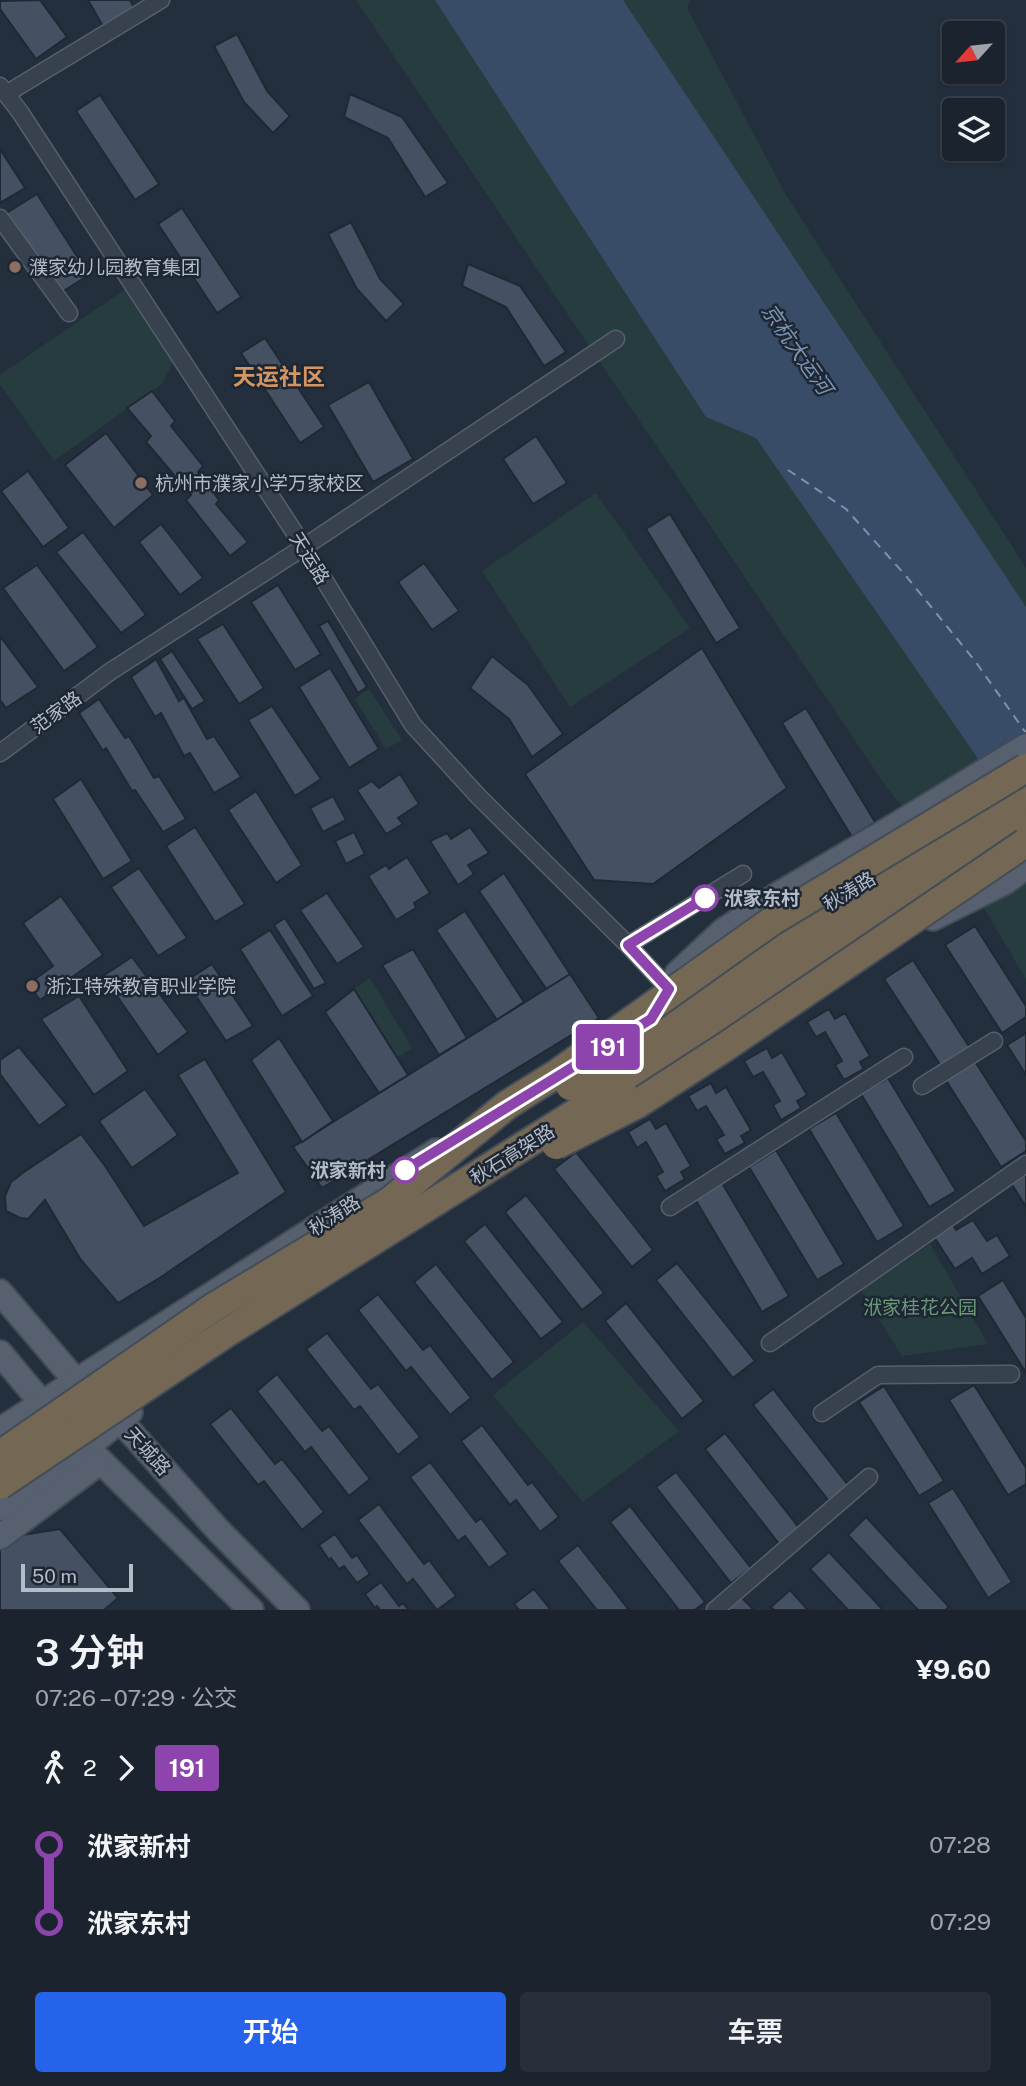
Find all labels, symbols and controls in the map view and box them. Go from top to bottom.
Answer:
north arrow [942,21,1004,84]
map controls [942,21,1005,161]
button: layers [942,98,1005,161]
place label: 濮家幼儿园教育集团 [29,256,200,278]
marker: 濮家幼儿园教育集团 [7,259,23,275]
water label: 京杭大运河 [757,299,840,402]
district label: 天运社区 [233,363,325,390]
place label: 杭州市濮家小学万家校区 [155,472,364,494]
marker: 杭州市濮家小学万家校区 [133,475,149,491]
street label: 天运路 [286,528,334,588]
street label: 范家路 [26,686,86,738]
street label: 秋涛路 [819,867,879,915]
marker: 洑家东村 [692,885,718,911]
place label: 洑家东村 [724,887,800,909]
place label: 浙江特殊教育职业学院 [46,975,236,997]
marker: 浙江特殊教育职业学院 [24,978,40,994]
line badge: 191 [568,1024,648,1070]
text: 191 [590,1033,626,1061]
street label: 秋石高架路 [466,1119,558,1189]
marker: 洑家新村 [392,1157,418,1183]
place label: 洑家新村 [310,1159,386,1181]
street label: 秋涛路 [304,1190,364,1240]
park label: 洑家桂花公园 [863,1296,977,1318]
street label: 天城路 [121,1422,175,1480]
scale bar [21,1561,133,1593]
text: 50 m [32,1565,77,1587]
text: 3 分钟 [35,1630,145,1675]
text: ¥9.60 [916,1654,991,1685]
text: 07:26 – 07:29 · 公交 [35,1684,237,1711]
icon: walk [35,1749,73,1787]
icon: forward [107,1749,145,1787]
text: 2 [83,1754,97,1781]
text: 191 [169,1754,205,1782]
text: 洑家新村 [87,1831,191,1862]
text: 07:28 [929,1831,991,1858]
text: 洑家东村 [87,1908,191,1939]
text: 07:29 [930,1908,991,1935]
button: 开始 [35,1992,506,2072]
button: 车票 [520,1992,991,2072]

